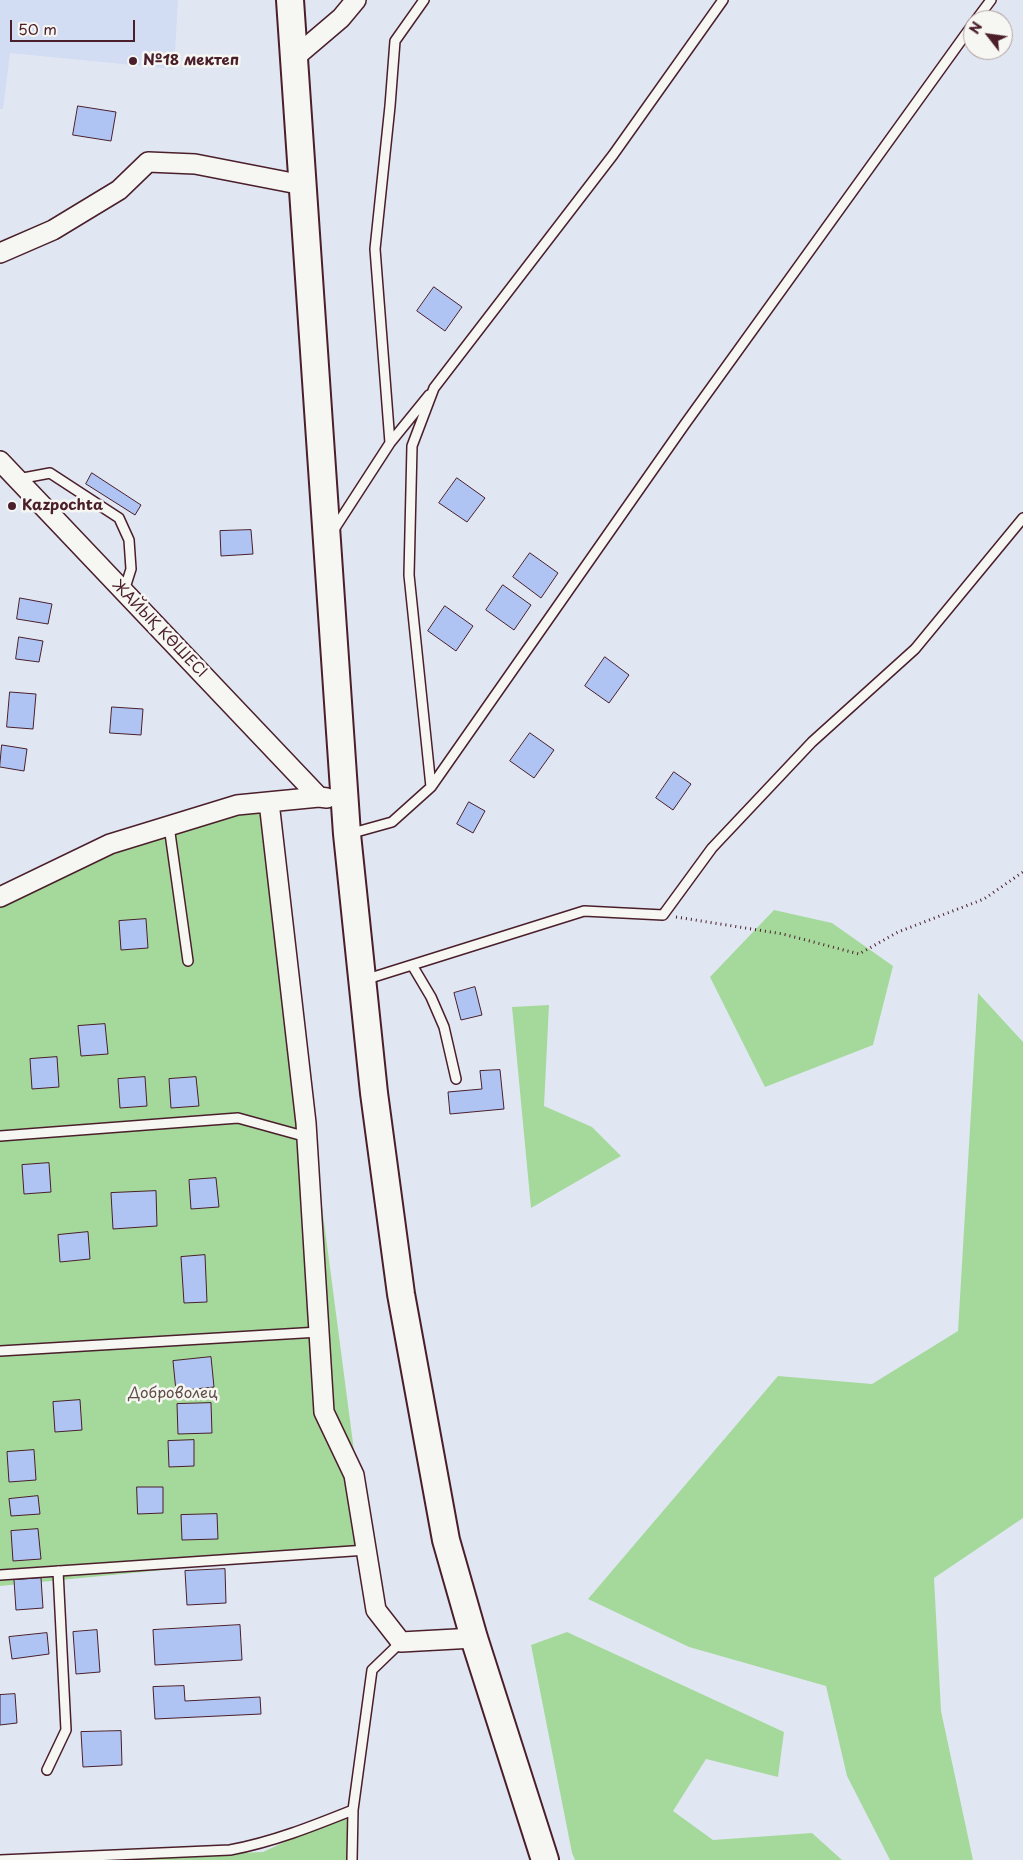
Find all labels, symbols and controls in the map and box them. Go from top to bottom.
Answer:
scale bar [12,10,138,42]
north arrow [963,10,1013,60]
text: 50 m [18,17,57,40]
text: N [964,18,987,38]
place label: №18 мектеп [143,52,239,70]
marker: №18 мектеп [127,55,139,67]
place label: Kazpochta [22,497,103,515]
marker: Kazpochta [6,500,18,512]
street label: ЖАЙЫҚ КӨШЕСІ [108,577,210,681]
park label: Доброволец [128,1385,218,1403]

